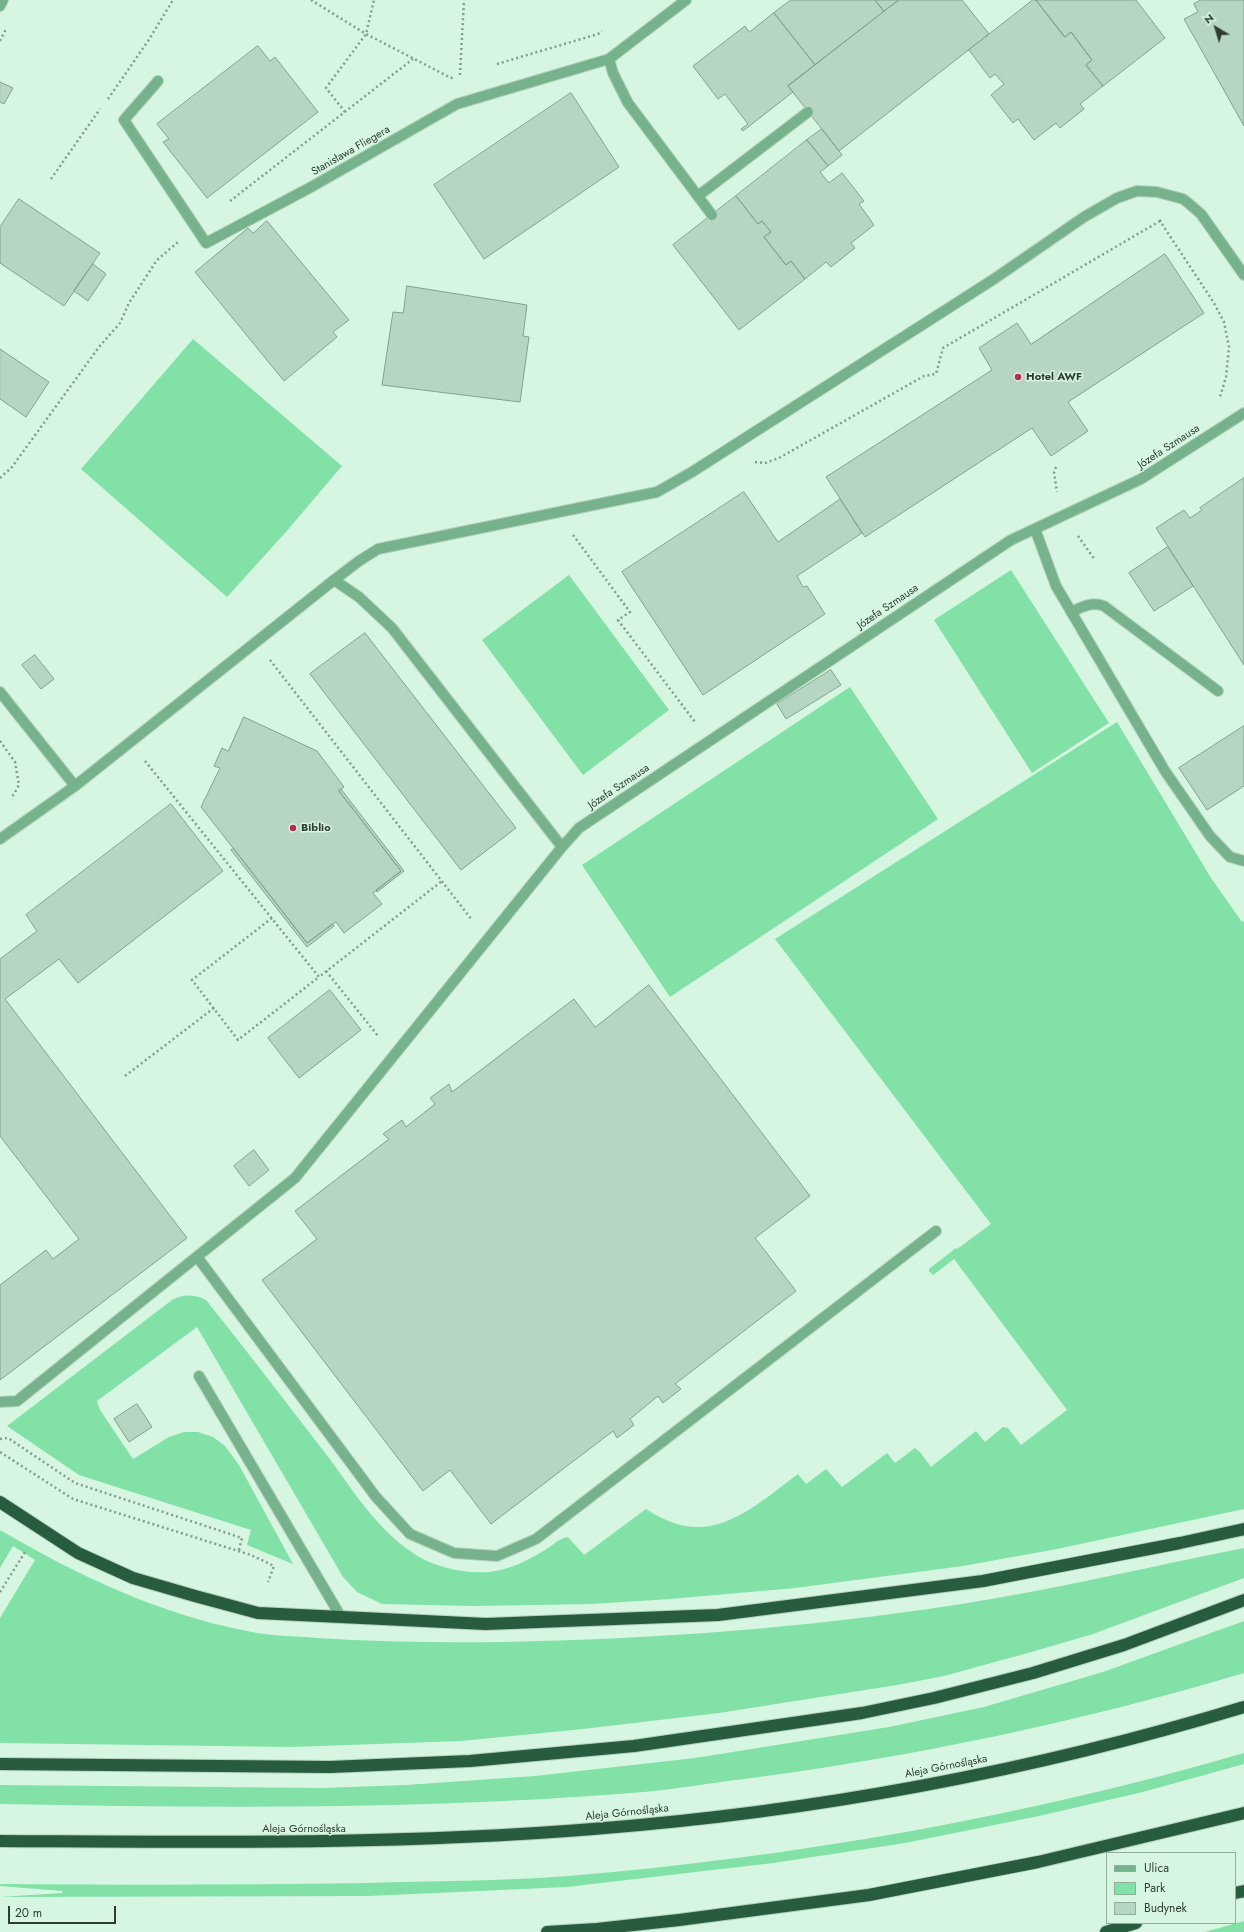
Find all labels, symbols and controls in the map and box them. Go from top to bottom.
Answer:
north arrow [1196,8,1236,48]
text: N [1200,10,1217,28]
street label: Stanisława Fliegera [309,123,393,179]
place label: Hotel AWF [1026,370,1082,384]
marker: Hotel AWF [1013,372,1023,382]
street label: Józefa Szmausa [1136,422,1202,472]
street label: Józefa Szmausa [855,582,921,632]
street label: Józefa Szmausa [586,762,652,812]
place label: Biblio [301,821,331,835]
marker: Biblio [288,823,298,833]
street label: Aleja Górnośląska [904,1753,988,1781]
street label: Aleja Górnośląska [585,1802,669,1824]
street label: Aleja Górnośląska [262,1822,346,1836]
legend [1106,1852,1236,1924]
text: Ulica [1144,1859,1169,1877]
text: Park [1144,1879,1165,1897]
scale bar [10,1898,118,1924]
text: Budynek [1144,1899,1187,1917]
text: 20 m [15,1904,42,1922]

